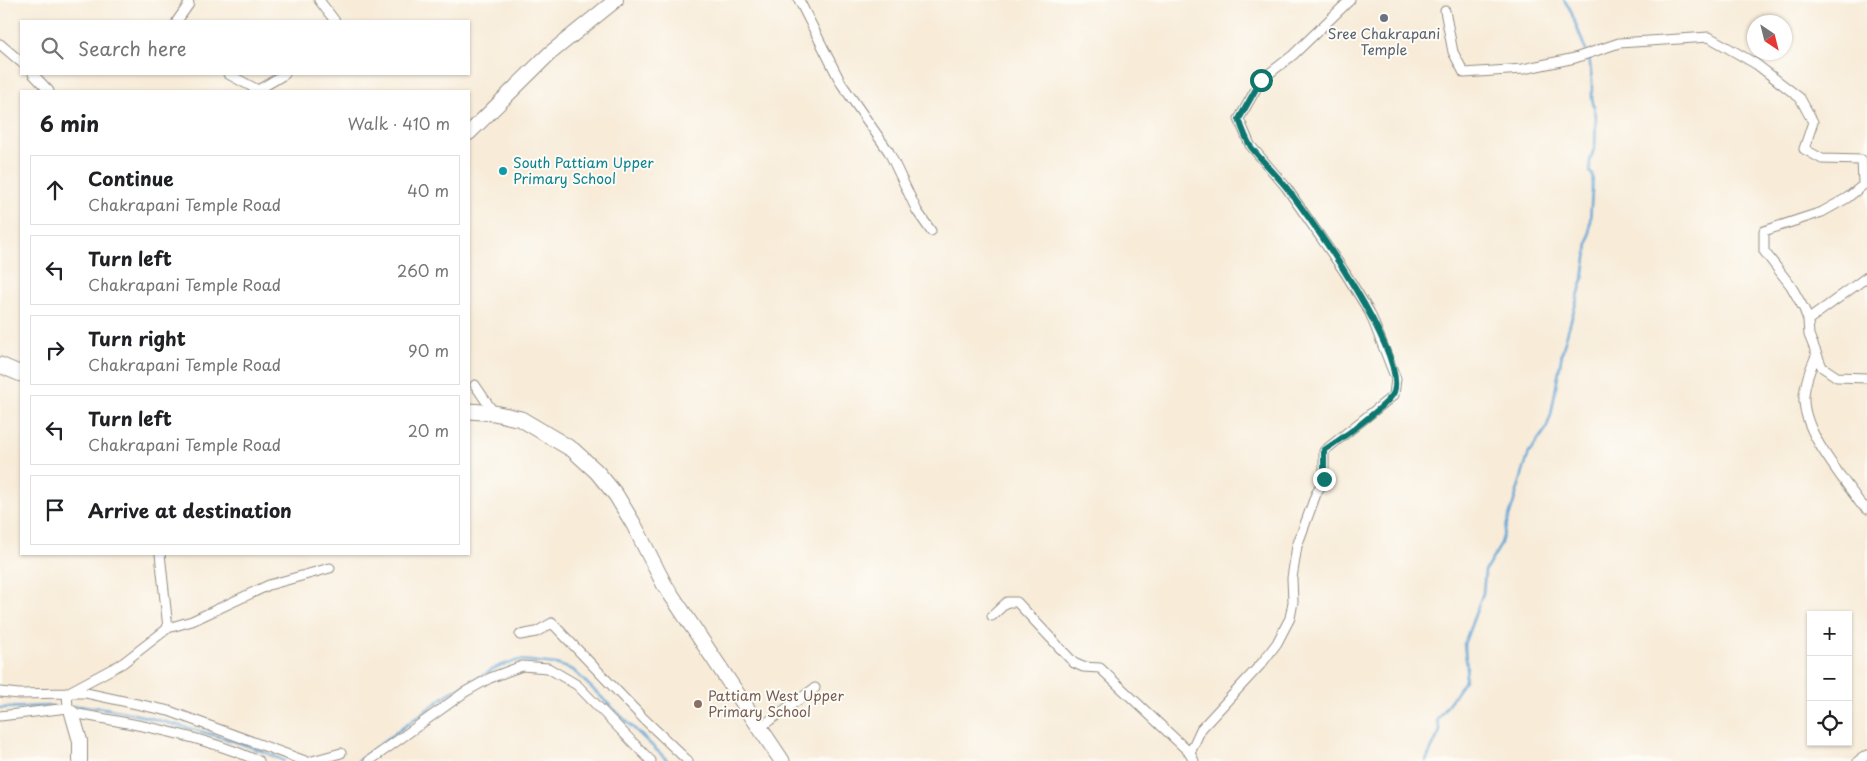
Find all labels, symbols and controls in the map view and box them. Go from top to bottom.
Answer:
marker: Sree Chakrapani Temple [1378,12,1390,24]
north arrow [1747,15,1792,60]
search box [20,20,470,75]
place label: Sree Chakrapani Temple [1328,23,1440,60]
icon: search [38,34,66,62]
text: Search here [78,34,187,62]
route start [1250,69,1273,92]
text: 6 min [40,107,99,139]
text: Walk · 410 m [348,111,450,135]
place label: South Pattiam Upper Primary School [513,152,654,189]
text: Continue [88,164,174,192]
marker: South Pattiam Upper Primary School [497,165,509,177]
icon: ahead [41,176,69,204]
text: 40 m [407,178,449,202]
text: Chakrapani Temple Road [88,192,281,216]
text: Turn left [88,244,172,272]
icon: left [41,256,69,284]
text: 260 m [397,258,449,282]
text: Chakrapani Temple Road [88,272,281,296]
text: Turn right [88,324,186,352]
icon: right [41,336,69,364]
text: 90 m [408,338,449,362]
text: Chakrapani Temple Road [88,352,281,376]
text: Turn left [88,404,172,432]
icon: left [41,416,69,444]
text: 20 m [408,418,449,442]
text: Chakrapani Temple Road [88,432,281,456]
route end [1313,468,1336,491]
icon: arrive [41,496,69,524]
text: Arrive at destination [88,496,292,524]
map controls [1807,611,1852,746]
button: + [1807,611,1852,656]
button: − [1807,656,1852,701]
place label: Pattiam West Upper Primary School [708,685,844,722]
marker: Pattiam West Upper Primary School [692,698,704,710]
button: locate [1807,701,1852,746]

